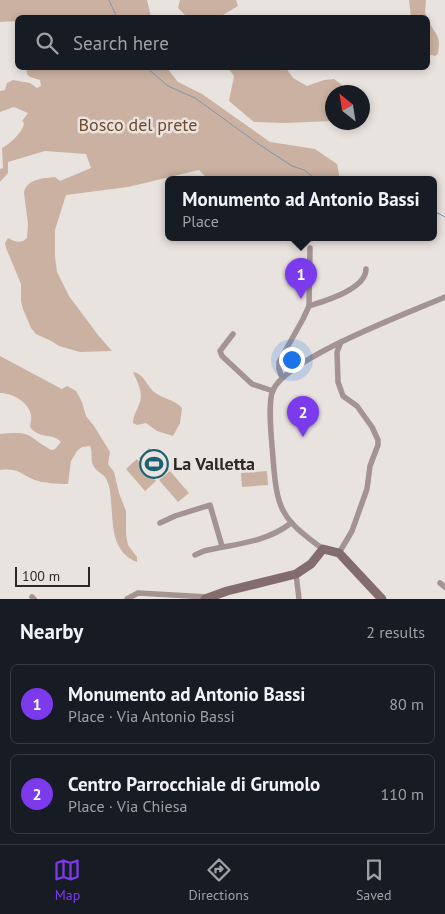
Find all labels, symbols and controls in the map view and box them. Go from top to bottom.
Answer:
search box [15,15,430,70]
icon: search [33,29,61,57]
text: Search here [73,31,169,55]
north arrow [325,85,370,130]
park label: Bosco del prete [79,113,197,136]
popup [165,176,437,241]
text: Monumento ad Antonio Bassi [182,187,420,211]
text: Place [182,211,219,231]
pin: 1 [285,258,317,299]
your location [279,347,305,373]
pin: 2 [287,396,319,437]
sports icon: La Valletta [139,449,169,479]
place label: La Valletta [173,452,255,475]
scale bar [15,564,90,587]
text: 100 m [22,567,60,585]
text: Nearby [20,618,83,645]
text: 2 results [366,622,425,642]
text: Monumento ad Antonio Bassi [68,682,305,706]
text: 1 [32,694,42,714]
text: 80 m [389,694,424,714]
text: Place · Via Antonio Bassi [68,706,235,726]
text: Centro Parrocchiale di Grumolo [68,772,320,796]
text: 2 [32,784,42,804]
text: 110 m [381,784,424,804]
text: Place · Via Chiesa [68,796,187,816]
tab: Map [53,856,81,904]
tab: Directions [188,856,249,904]
tab: Saved [356,856,392,904]

